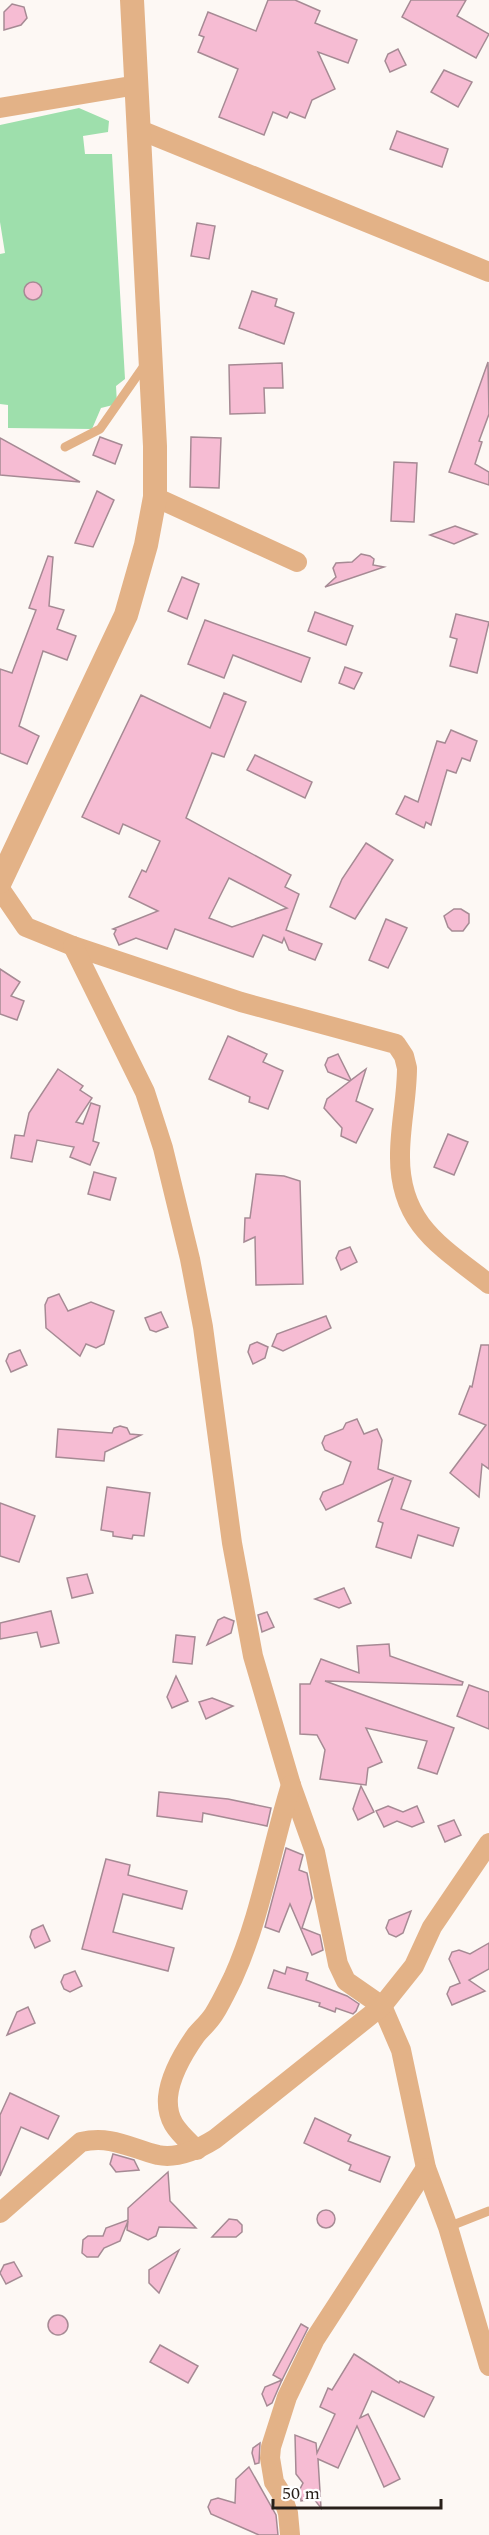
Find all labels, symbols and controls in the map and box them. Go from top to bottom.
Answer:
scale bar [273,2472,441,2510]
text: 50 m [282,2480,320,2507]

